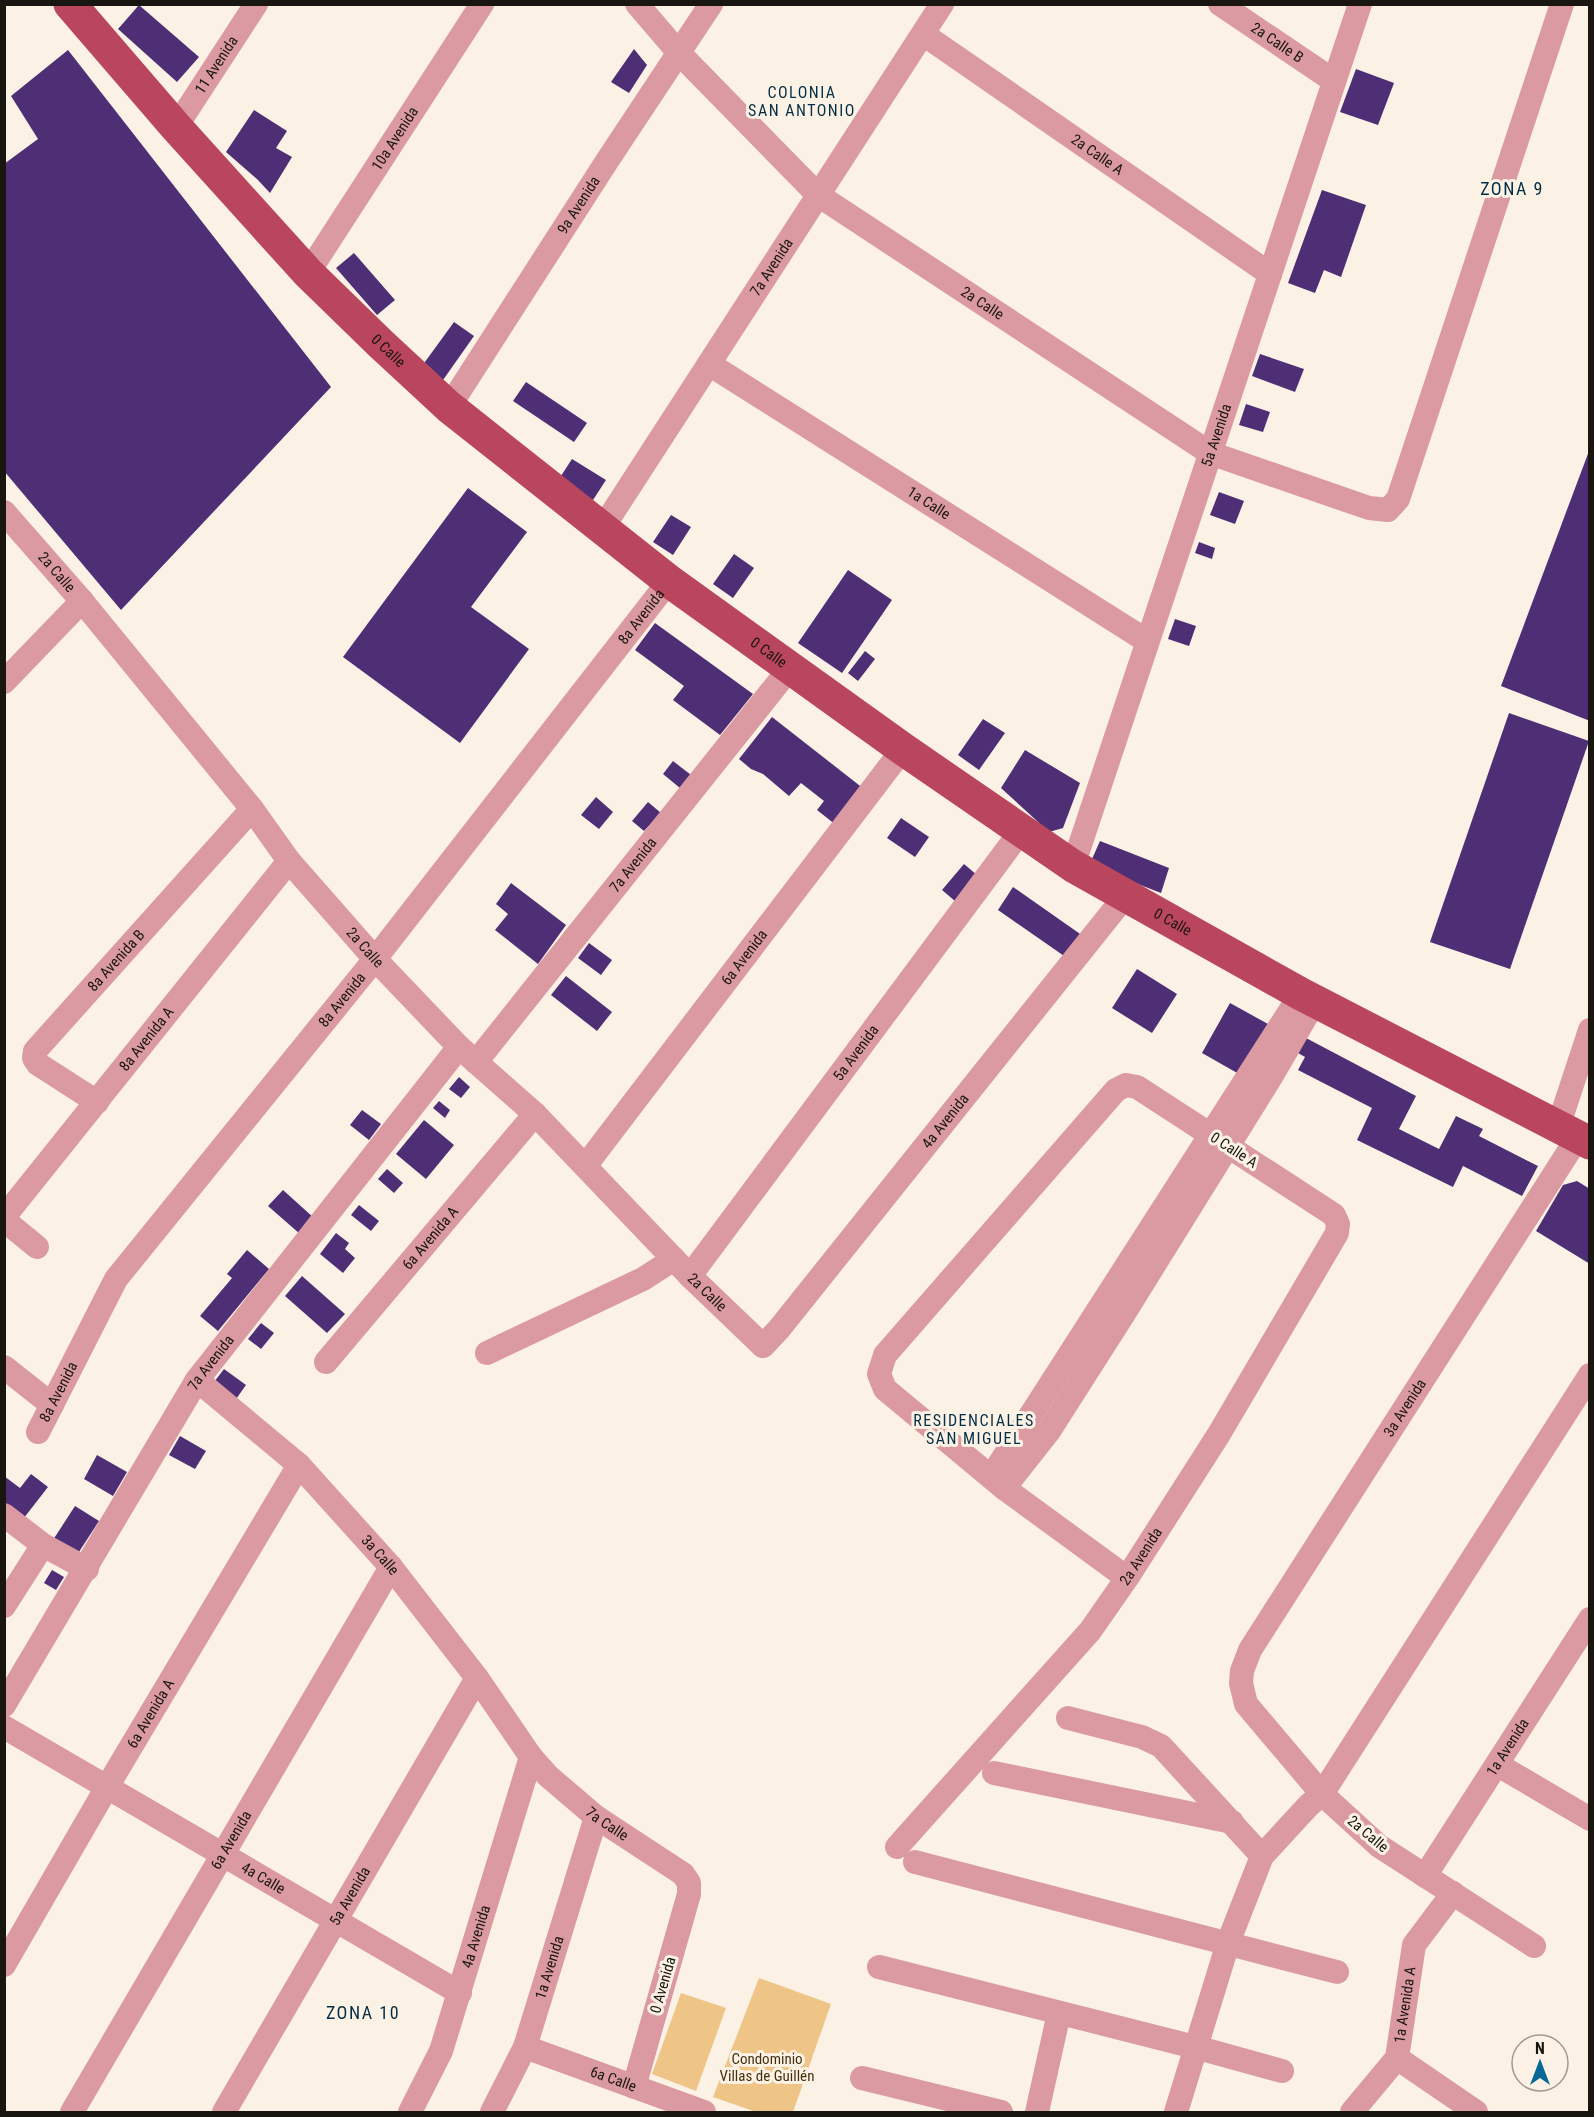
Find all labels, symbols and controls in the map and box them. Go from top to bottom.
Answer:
street label: 2a Calle B [1248,19,1307,67]
street label: 11 Avenida [191,33,242,97]
district label: COLONIA SAN ANTONIO [748,83,856,120]
street label: 10a Avenida [368,103,422,174]
street label: 2a Calle A [1068,130,1127,179]
street label: 9a Avenida [554,173,604,237]
district label: ZONA 9 [1480,178,1544,199]
street label: 7a Avenida [746,235,797,299]
street label: 2a Calle [957,283,1007,324]
street label: 0 Calle [367,330,409,371]
street label: 5a Avenida [1198,402,1235,469]
street label: 1a Calle [904,483,954,523]
street label: 2a Calle [34,548,79,596]
street label: 8a Avenida [614,586,668,648]
street label: 0 Calle [747,633,790,672]
street label: 7a Avenida [606,834,660,896]
street label: 0 Calle [1151,904,1195,940]
street label: 2a Calle [342,924,387,971]
street label: 8a Avenida B [84,926,148,995]
street label: 6a Avenida [717,926,771,989]
street label: 8a Avenida [315,969,369,1031]
street label: 8a Avenida A [115,1003,178,1075]
street label: 5a Avenida [829,1021,883,1084]
street label: 4a Avenida [918,1090,973,1152]
street label: 0 Calle A [1207,1128,1261,1172]
street label: 6a Avenida A [399,1203,462,1273]
street label: 2a Calle [684,1269,731,1315]
street label: 7a Avenida [184,1332,238,1394]
street label: 8a Avenida [36,1359,81,1425]
street label: 3a Avenida [1380,1376,1430,1440]
district label: RESIDENCIALES SAN MIGUEL [913,1411,1035,1448]
street label: 2a Avenida [1116,1524,1166,1589]
street label: 3a Calle [358,1531,403,1579]
street label: 6a Avenida A [123,1676,178,1751]
street label: 1a Avenida [1483,1715,1533,1779]
street label: 7a Calle [582,1803,632,1845]
street label: 6a Avenida [207,1808,255,1873]
street label: 2a Calle [1344,1812,1392,1856]
street label: 4a Calle [238,1858,288,1898]
street label: 5a Avenida [326,1863,374,1929]
street label: 4a Avenida [458,1903,494,1970]
street label: 1a Avenida [531,1934,568,2001]
street label: 0 Avenida [646,1955,680,2015]
street label: 1a Avenida A [1390,1965,1420,2044]
district label: ZONA 10 [326,2002,400,2023]
north arrow [1510,2033,1570,2093]
text: N [1535,2039,1545,2058]
park label: Condominio Villas de Guillén [720,2050,814,2085]
street label: 6a Calle [588,2062,639,2096]

